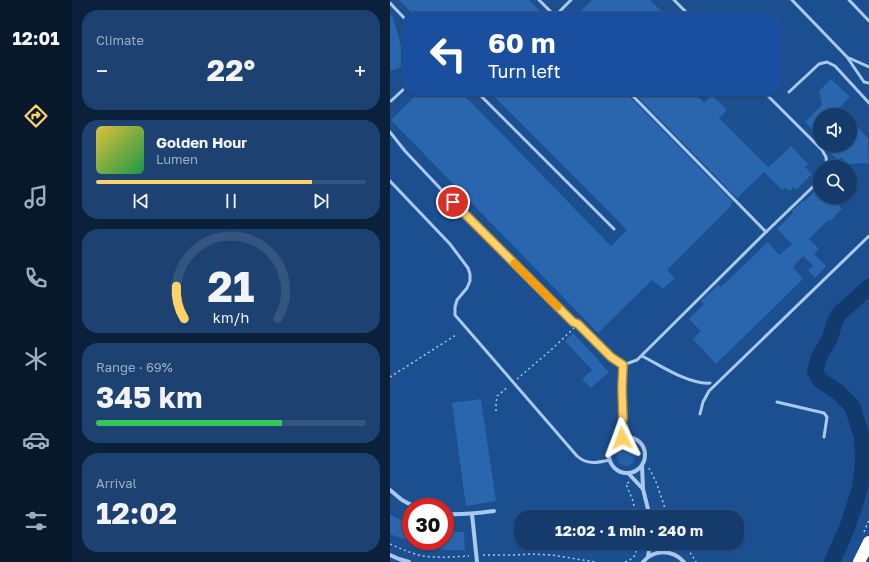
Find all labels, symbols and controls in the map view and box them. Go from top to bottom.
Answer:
text: 60 m [488,26,555,59]
text: 12:01 [13,27,59,49]
icon: left [422,28,474,80]
text: Climate [96,32,144,48]
text: 22° [207,52,255,88]
text: − [96,57,108,84]
text: + [354,57,366,84]
text: Turn left [488,60,561,82]
icon: directions [22,102,50,130]
map controls [813,108,857,204]
button: sound [813,108,857,152]
text: Golden Hour [156,133,247,151]
text: Lumen [156,151,198,167]
button: search [813,160,857,204]
icon: music [22,183,50,211]
pin [436,185,470,219]
icon: previous [130,190,152,212]
icon: pause [220,190,242,212]
icon: next [310,190,332,212]
icon: arrive [442,191,464,213]
text: 21 [208,261,254,311]
icon: phone [22,264,50,292]
text: km/h [213,309,249,326]
icon: climate [22,345,50,373]
text: Range · 69% [96,359,173,375]
text: 345 km [96,379,203,415]
position arrow [601,417,643,459]
icon: car [22,426,50,454]
text: Arrival [96,475,137,491]
text: 12:02 [96,495,177,531]
speed limit sign: 30 [402,498,454,550]
icon: filters [22,507,50,535]
text: 12:02 · 1 min · 240 m [555,521,703,539]

